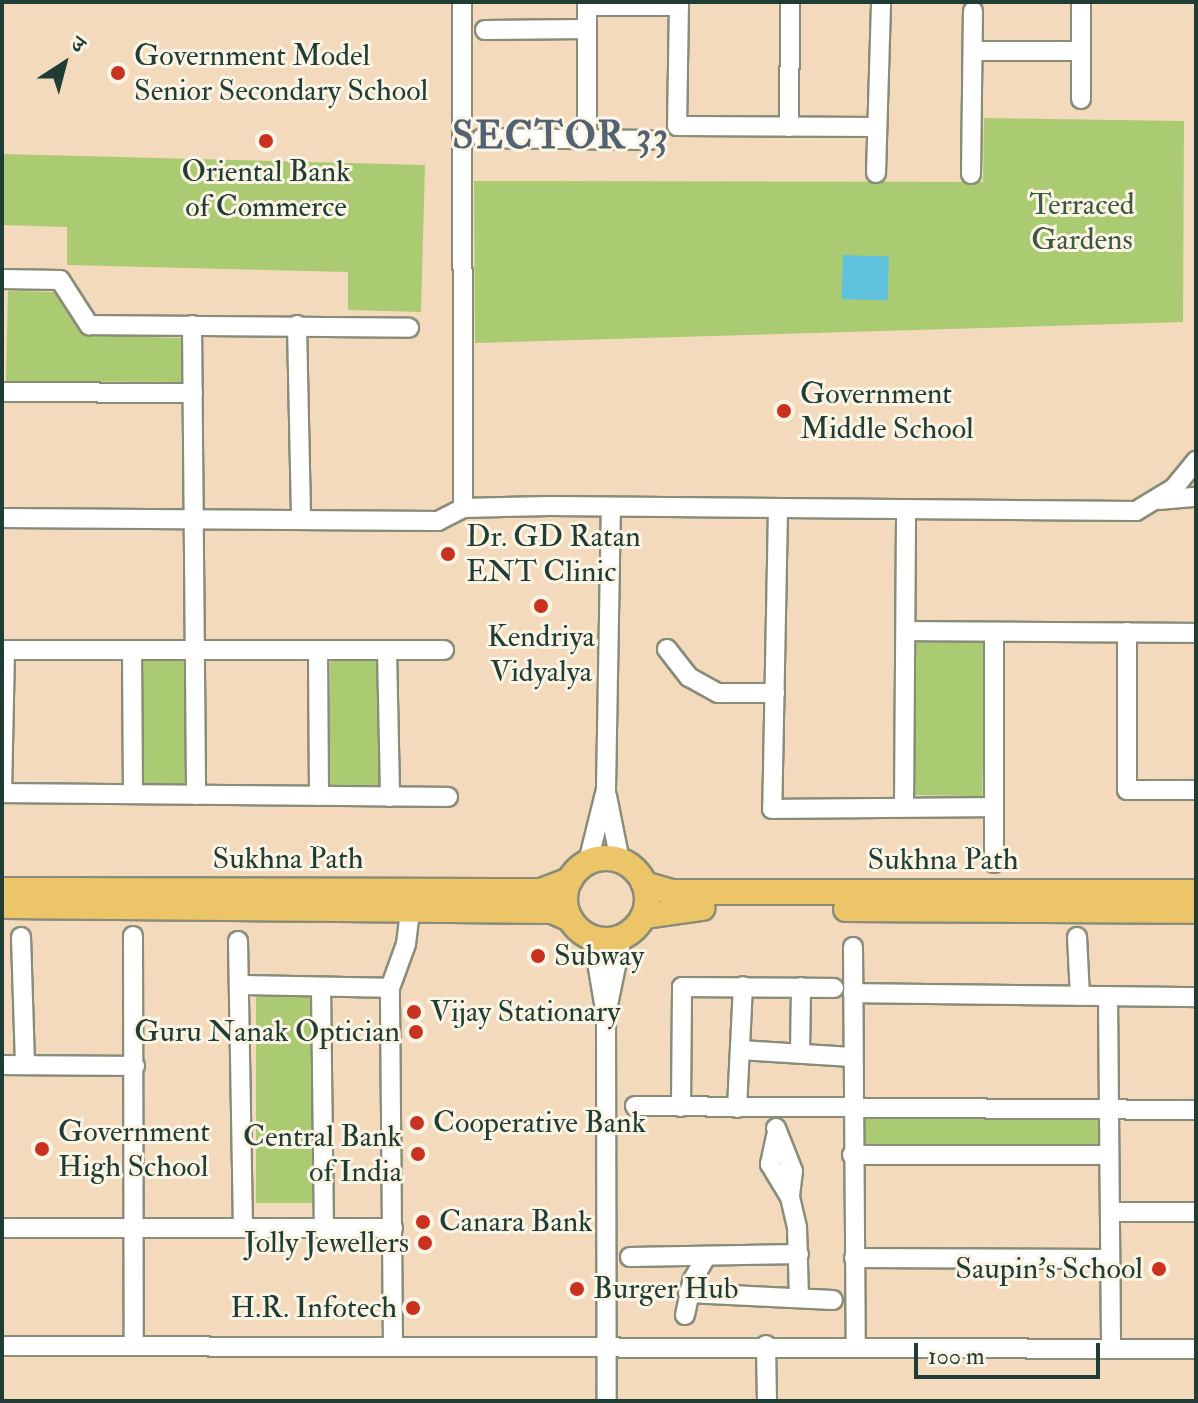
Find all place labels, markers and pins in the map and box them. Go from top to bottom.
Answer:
place label: Government Model Senior Secondary School [134,38,428,108]
marker: Government Model Senior Secondary School [109,64,127,82]
marker: Oriental Bank of Commerce [257,132,275,150]
place label: Oriental Bank of Commerce [181,154,351,224]
place label: Government Middle School [800,376,974,446]
marker: Government Middle School [775,402,793,420]
place label: Dr. GD Ratan ENT Clinic [466,519,641,590]
marker: Dr. GD Ratan ENT Clinic [437,543,459,565]
marker: Kendriya Vidyalya [532,597,550,615]
place label: Kendriya Vidyalya [487,619,595,690]
place label: Subway [554,938,644,974]
marker: Subway [529,947,547,965]
place label: Vijay Stationary [430,994,620,1030]
marker: Vijay Stationary [405,1003,423,1021]
place label: Guru Nanak Optician [134,1014,400,1050]
marker: Guru Nanak Optician [407,1023,425,1041]
place label: Cooperative Bank [433,1105,646,1141]
place label: Government High School [58,1114,210,1184]
marker: Cooperative Bank [408,1114,426,1132]
place label: Central Bank of India [243,1119,402,1190]
marker: Government High School [33,1140,51,1158]
marker: Central Bank of India [409,1145,427,1163]
place label: Canara Bank [439,1204,593,1240]
marker: Canara Bank [414,1213,432,1231]
place label: Jolly Jewellers [244,1225,409,1261]
marker: Jolly Jewellers [416,1234,434,1252]
place label: Saupin's School [955,1251,1143,1287]
marker: Saupin's School [1150,1260,1168,1278]
place label: Burger Hub [593,1271,738,1307]
marker: Burger Hub [568,1280,586,1298]
place label: H.R. Infotech [231,1290,397,1326]
marker: H.R. Infotech [404,1299,422,1317]

